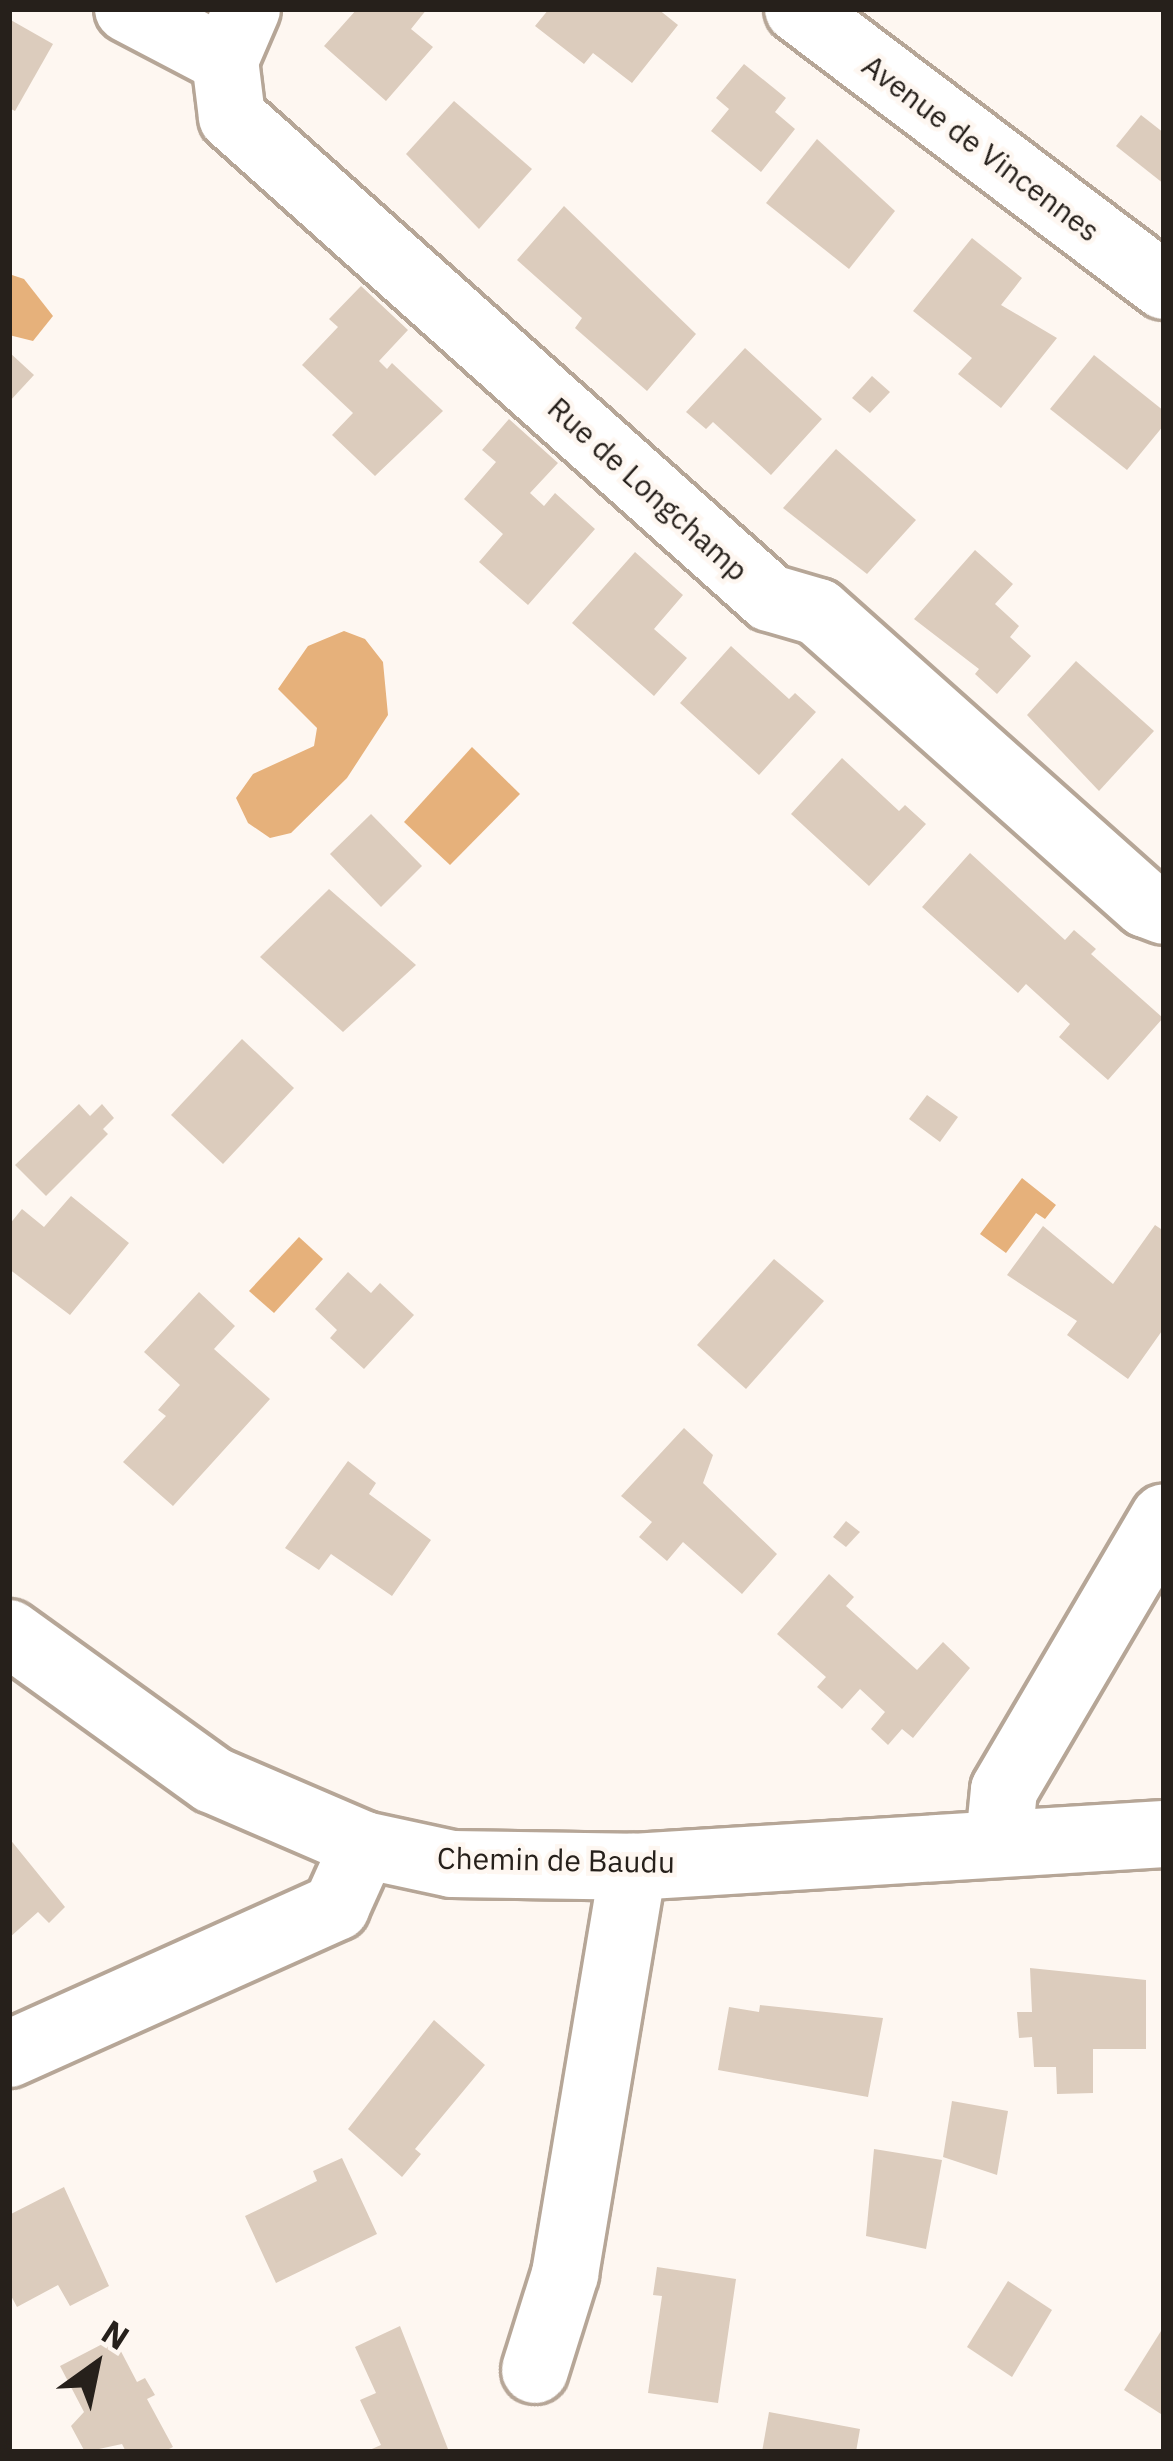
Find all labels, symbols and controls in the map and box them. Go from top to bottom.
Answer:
street label: Avenue de Vincennes [855,47,1107,249]
street label: Rue de Longchamp [541,390,755,588]
street label: Chemin de Baudu [437,1840,675,1880]
north arrow [36,2305,156,2425]
text: N [94,2310,138,2359]

